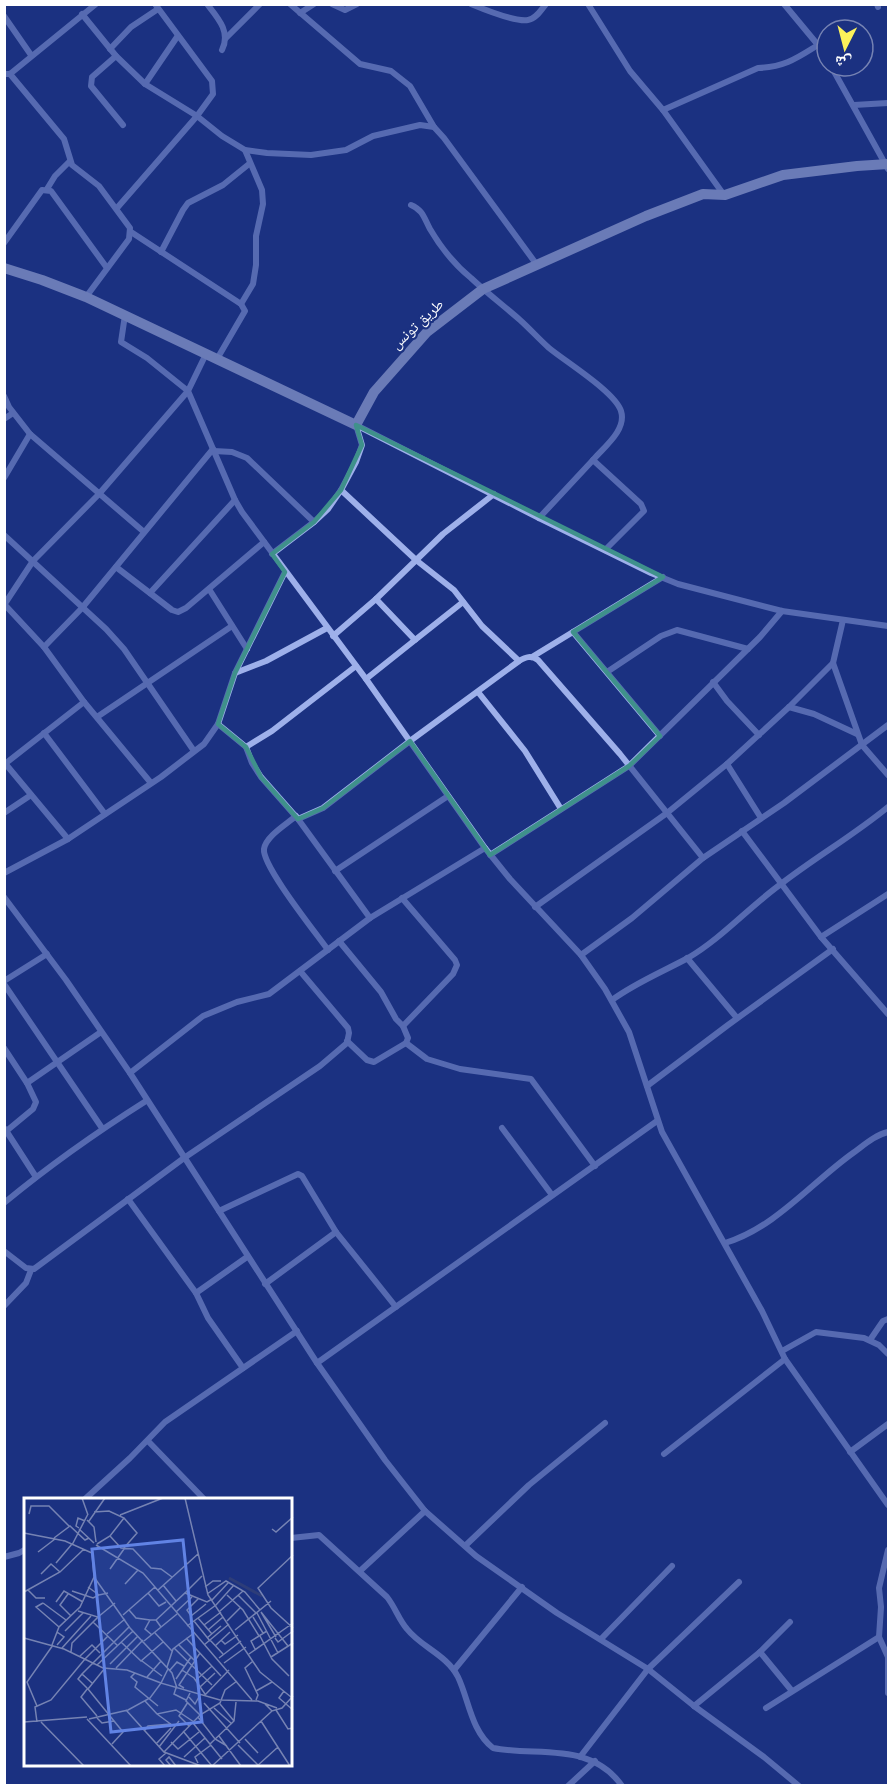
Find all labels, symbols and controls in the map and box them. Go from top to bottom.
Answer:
north arrow [815,18,875,78]
text: ش [834,51,853,73]
street label: طريق تونس [387,295,448,354]
inset map [24,1498,292,1766]

